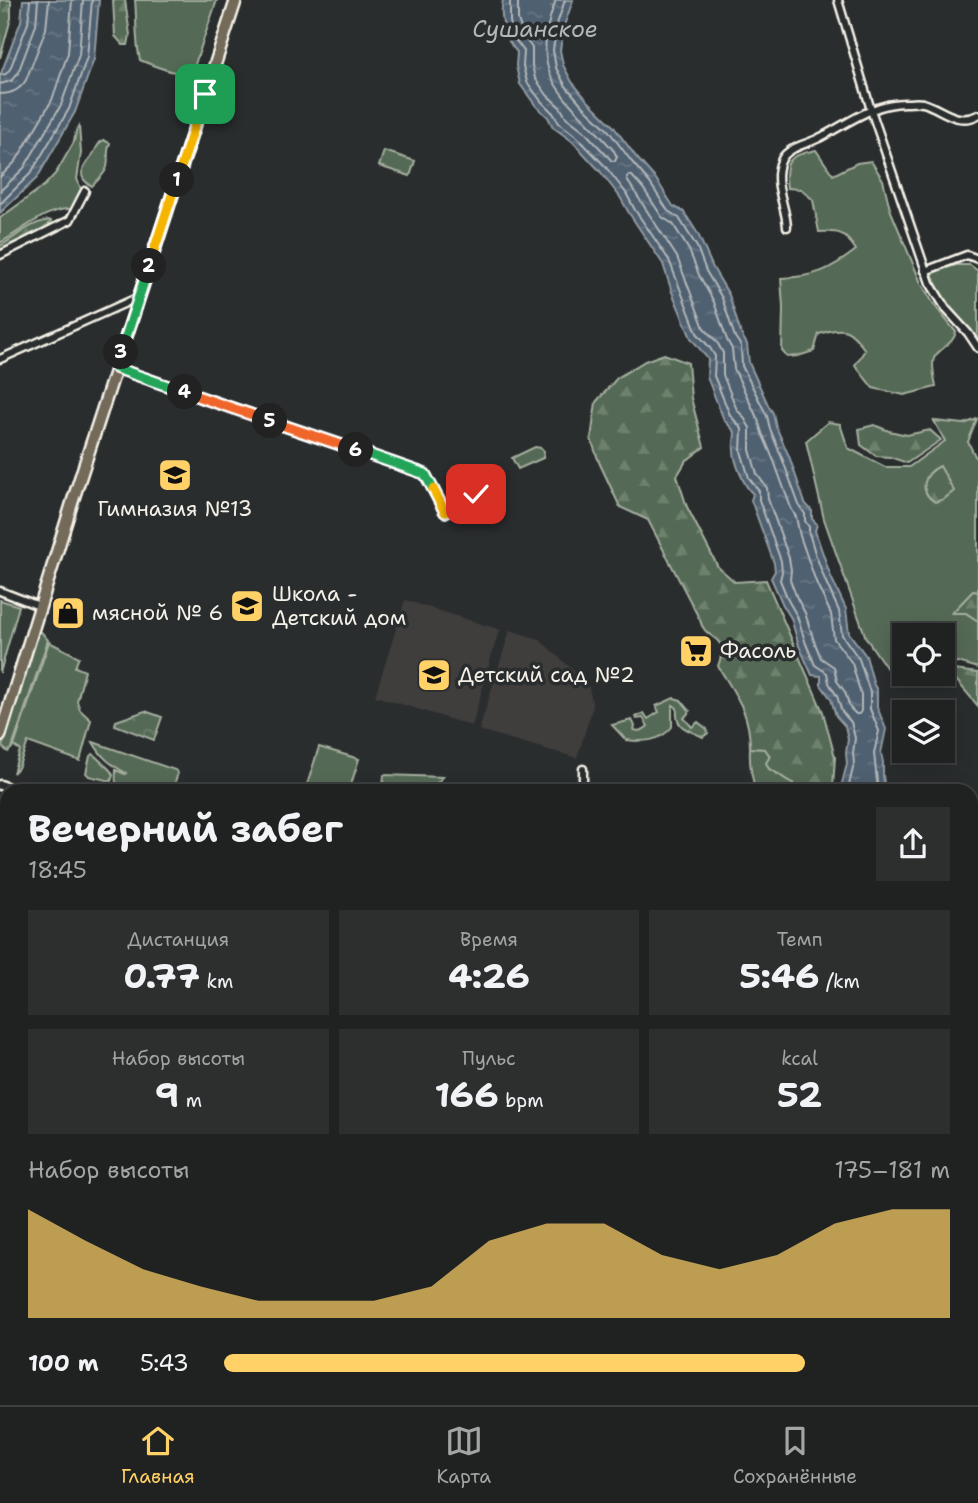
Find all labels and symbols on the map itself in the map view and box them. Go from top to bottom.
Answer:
water label: Сушанское [472,14,598,44]
pin [175,64,235,124]
pin: 1 [160,162,194,198]
pin: 2 [132,248,166,284]
pin: 3 [104,334,138,370]
pin: 4 [168,374,202,410]
pin: 5 [252,404,288,438]
pin: 6 [338,433,374,468]
school or university icon: Гимназия №13 [156,456,194,494]
pin [446,464,506,524]
place label: Гимназия №13 [98,495,252,523]
place label: Школа - Детский дом [272,580,406,632]
school or university icon: Школа - Детский дом [228,587,266,625]
shop icon: мясной № 6 [49,594,87,632]
place label: мясной № 6 [92,599,223,627]
supermarket icon: Фасоль [677,632,715,670]
place label: Фасоль [720,637,796,665]
school or university icon: Детский сад №2 [415,656,453,694]
place label: Детский сад №2 [458,661,635,689]

